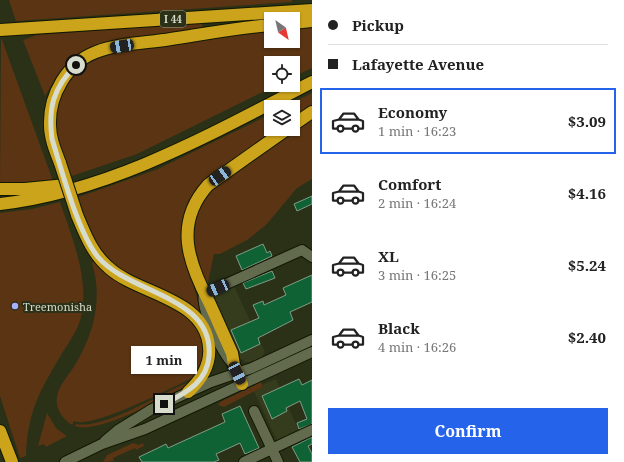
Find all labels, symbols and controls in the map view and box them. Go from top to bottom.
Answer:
road number: I 44 [160,11,186,27]
north arrow [264,12,300,48]
map controls [264,12,300,136]
text: Pickup [352,15,404,35]
car [109,38,135,54]
text: Lafayette Avenue [352,54,484,74]
route start [67,56,85,74]
button: locate [264,56,300,92]
button: layers [264,100,300,136]
text: Economy [378,102,447,122]
icon: car [330,103,366,139]
text: $3.09 [568,111,606,131]
text: 1 min · 16:23 [378,122,456,140]
car [207,164,233,188]
text: Comfort [378,174,441,194]
icon: car [330,175,366,211]
text: $4.16 [568,183,606,203]
text: 2 min · 16:24 [378,194,456,212]
text: XL [378,246,399,266]
icon: car [330,247,366,283]
text: $5.24 [568,255,606,275]
text: 3 min · 16:25 [378,266,456,284]
car [205,278,231,298]
place label: Treemonisha [23,299,92,314]
marker: Treemonisha [10,301,20,311]
text: Black [378,318,420,338]
icon: car [330,319,366,355]
text: $2.40 [568,327,606,347]
text: 4 min · 16:26 [378,338,456,356]
callout: 1 min [131,346,197,374]
text: 1 min [146,351,182,369]
car [226,360,248,386]
route end [155,395,173,413]
button: Confirm [328,408,608,454]

